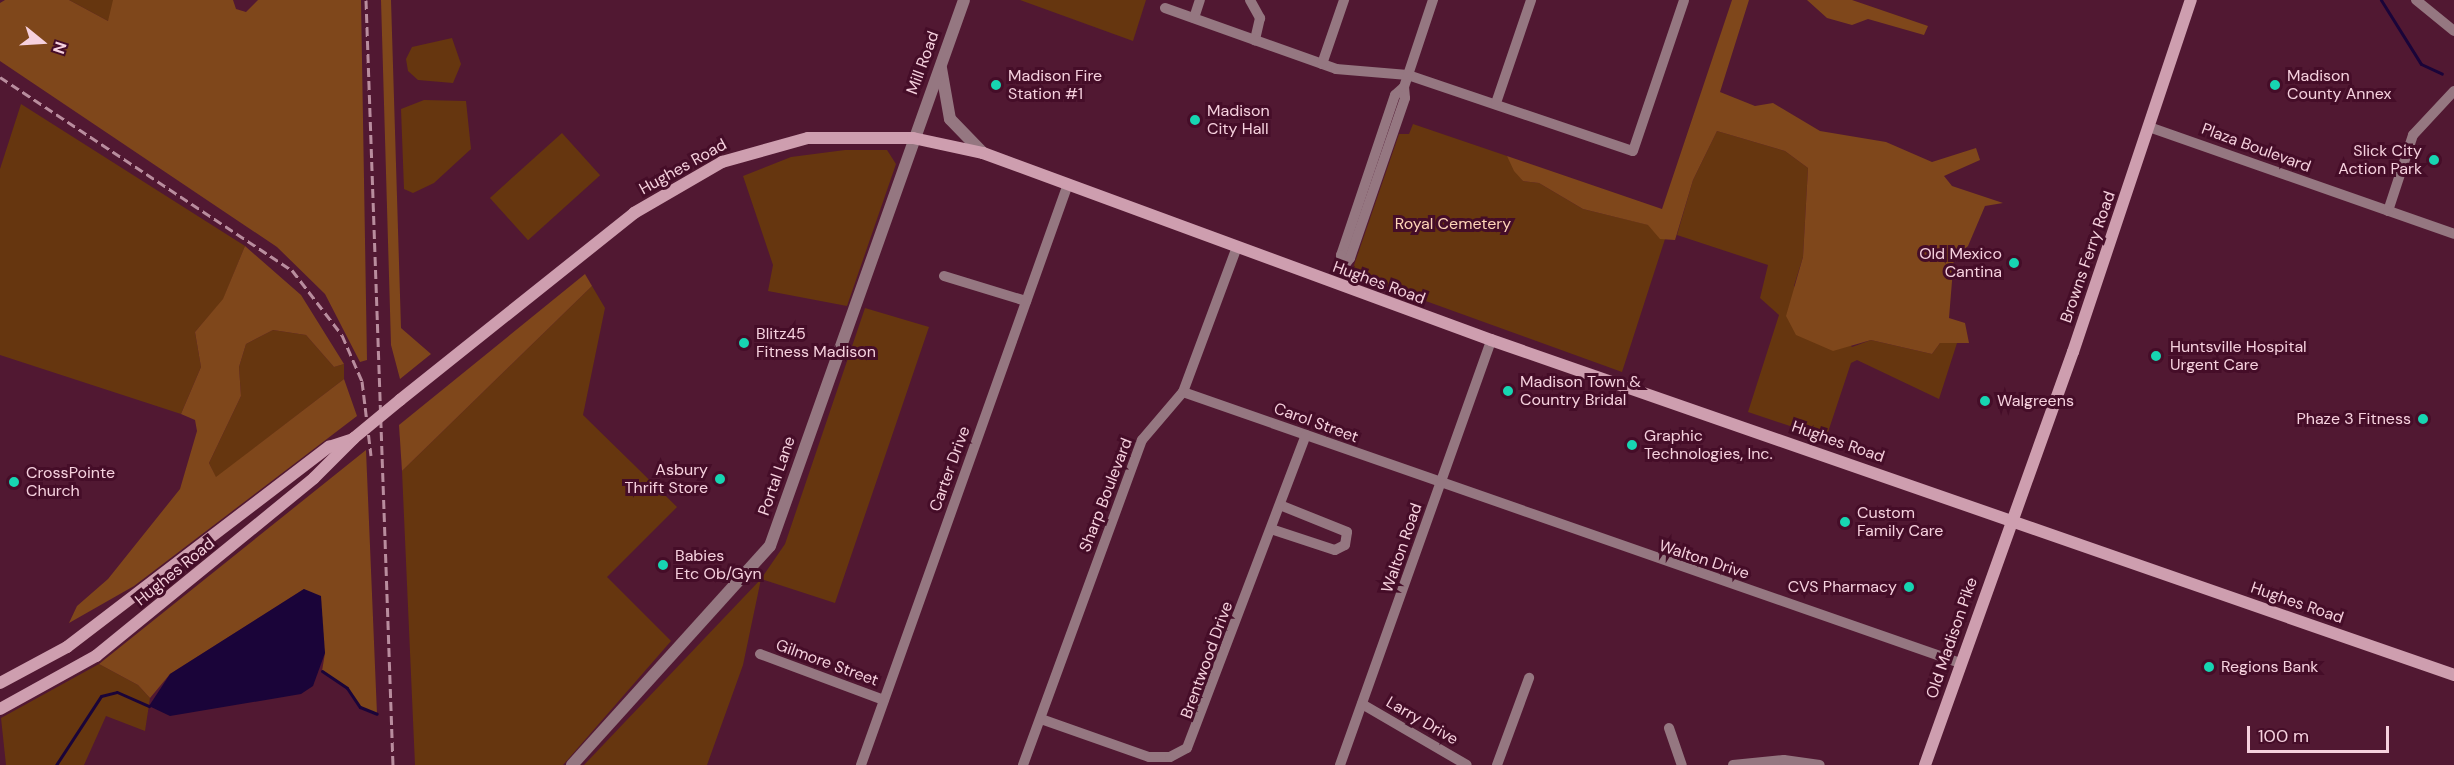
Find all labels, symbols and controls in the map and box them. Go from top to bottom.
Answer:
north arrow [12,12,72,72]
street label: Mill Road [903,29,943,97]
text: N [48,39,71,57]
place label: Madison Fire Station #1 [1008,66,1102,104]
place label: Madison County Annex [2287,66,2391,104]
marker: Madison Fire Station #1 [989,78,1003,92]
marker: Madison County Annex [2268,78,2282,92]
place label: Madison City Hall [1207,101,1270,139]
marker: Madison City Hall [1188,113,1202,127]
street label: Plaza Boulevard [2199,119,2313,177]
street label: Hughes Road [636,135,730,199]
place label: Slick City Action Park [2338,141,2422,179]
marker: Slick City Action Park [2427,153,2441,167]
street label: Browns Ferry Road [2057,189,2119,325]
park label: Royal Cemetery [1395,214,1511,234]
place label: Old Mexico Cantina [1919,244,2002,282]
marker: Old Mexico Cantina [2007,256,2021,270]
street label: Hughes Road [1330,257,1428,309]
place label: Blitz45 Fitness Madison [756,324,876,362]
marker: Blitz45 Fitness Madison [737,336,751,350]
place label: Huntsville Hospital Urgent Care [2170,337,2307,375]
marker: Huntsville Hospital Urgent Care [2147,347,2165,365]
place label: Madison Town & Country Bridal [1520,372,1641,410]
marker: Madison Town & Country Bridal [1501,384,1515,398]
place label: Walgreens [1997,391,2074,411]
marker: Walgreens [1978,394,1992,408]
street label: Carol Street [1271,399,1361,447]
place label: Phaze 3 Fitness [2296,409,2411,429]
marker: Phaze 3 Fitness [2416,412,2430,426]
street label: Hughes Road [1789,417,1887,467]
street label: Carter Drive [926,424,974,514]
place label: Graphic Technologies, Inc. [1644,426,1773,464]
street label: Portal Lane [755,434,799,518]
street label: Sharp Boulevard [1075,435,1137,555]
marker: Graphic Technologies, Inc. [1625,438,1639,452]
place label: Asbury Thrift Store [625,460,708,498]
place label: CrossPointe Church [26,463,115,501]
marker: Asbury Thrift Store [713,472,727,486]
marker: CrossPointe Church [7,475,21,489]
street label: Walton Road [1378,501,1426,595]
place label: Custom Family Care [1857,503,1943,541]
marker: Custom Family Care [1838,515,1852,529]
street label: Hughes Road [131,534,219,610]
street label: Walton Drive [1656,536,1752,584]
place label: Babies Etc Ob/Gyn [675,546,762,584]
marker: Babies Etc Ob/Gyn [656,558,670,572]
street label: Old Madison Pike [1922,575,1982,701]
place label: CVS Pharmacy [1788,577,1897,597]
street label: Hughes Road [2248,578,2346,628]
marker: CVS Pharmacy [1902,580,1916,594]
street label: Brentwood Drive [1177,599,1237,721]
street label: Gilmore Street [773,636,881,690]
place label: Regions Bank [2221,657,2318,677]
marker: Regions Bank [2202,660,2216,674]
street label: Larry Drive [1383,693,1461,749]
scale bar [2250,714,2392,752]
text: 100 m [2258,724,2309,748]

